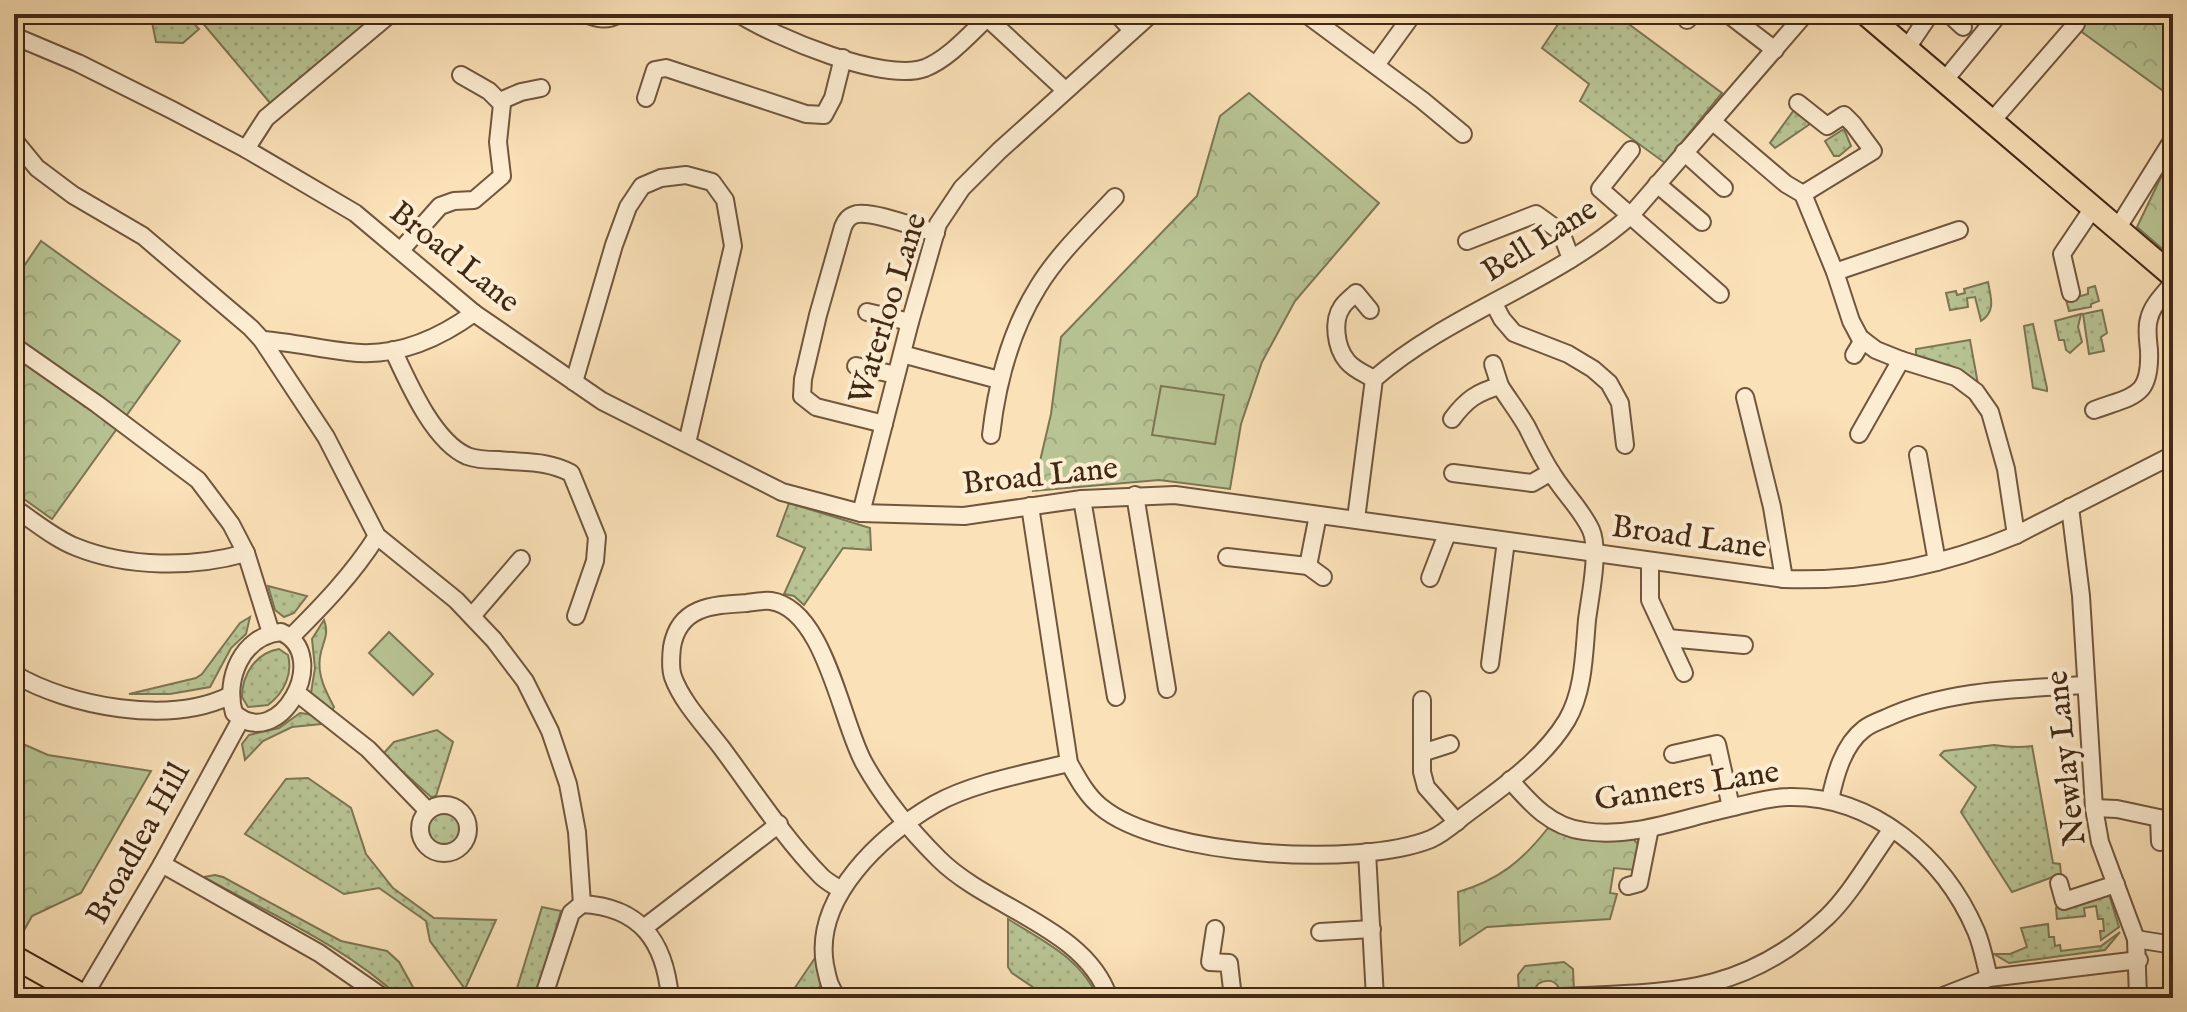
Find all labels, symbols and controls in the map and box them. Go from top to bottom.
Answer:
street label: Bell Lane [1475,190,1605,292]
street label: Broad Lane [380,193,528,323]
street label: Waterloo Lane [840,208,938,410]
street label: Broad Lane [960,448,1120,506]
street label: Broad Lane [1609,507,1769,569]
street label: Newlay Lane [2037,668,2097,848]
street label: Ganners Lane [1592,752,1782,822]
street label: Broadlea Hill [78,756,200,932]

